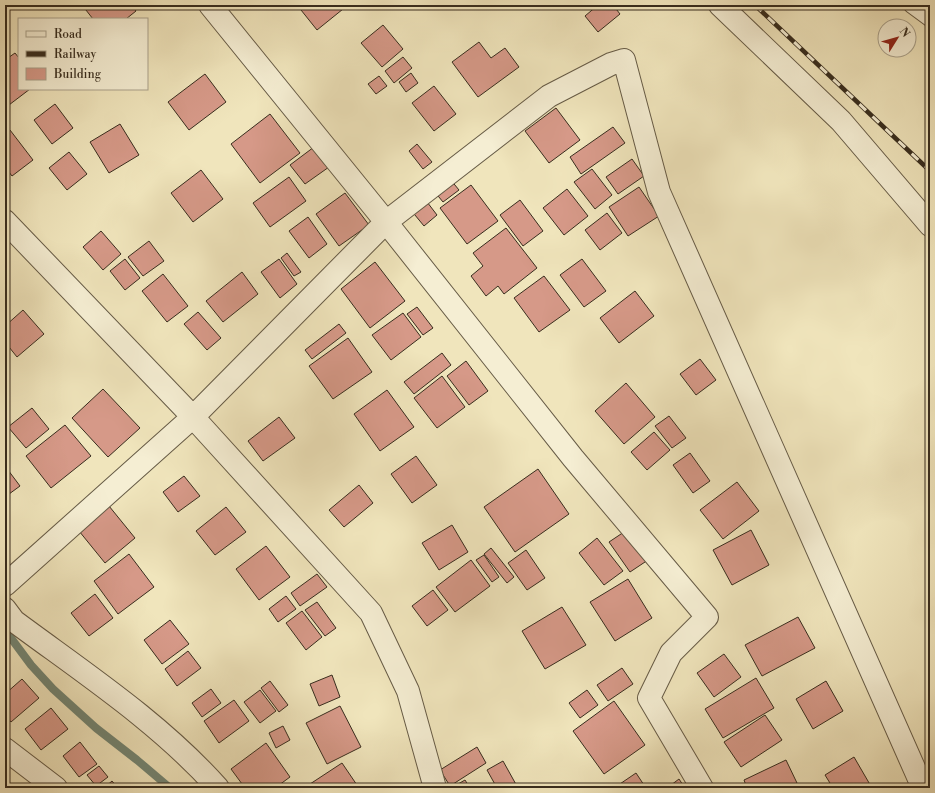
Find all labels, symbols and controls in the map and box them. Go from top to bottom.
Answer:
legend [18,18,148,90]
north arrow [877,18,917,58]
text: N [896,25,913,41]
text: Road [54,27,82,42]
text: Railway [54,47,96,62]
text: Building [53,67,102,82]

